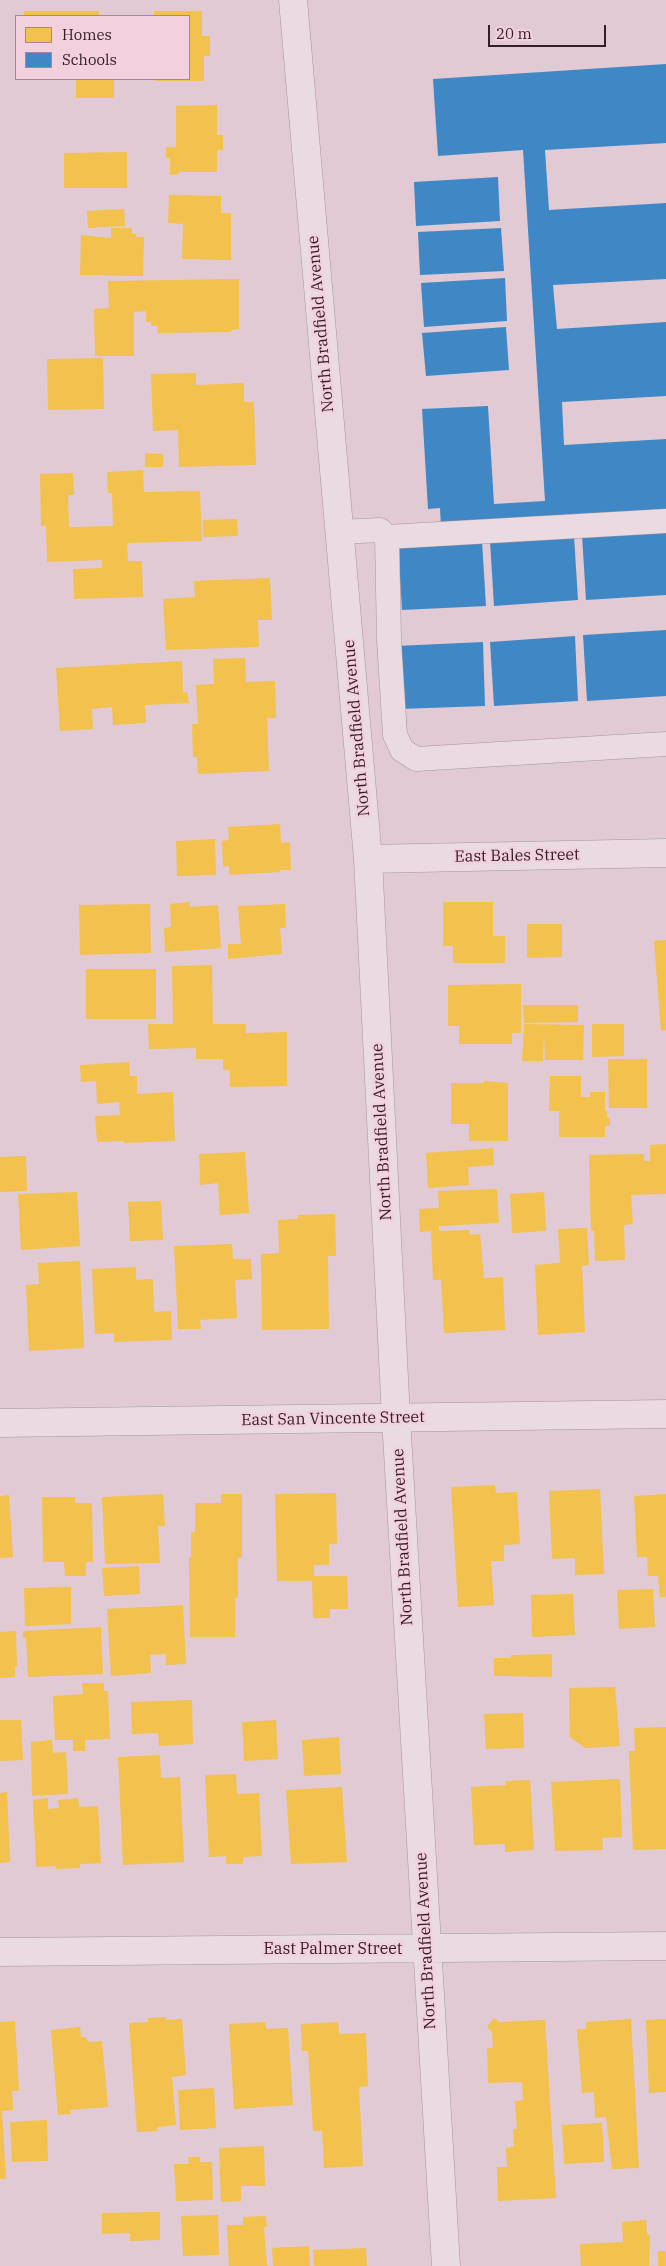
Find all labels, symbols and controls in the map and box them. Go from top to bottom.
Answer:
legend [15,15,190,80]
scale bar [491,15,608,47]
text: 20 m [496,24,532,43]
text: Homes [62,25,112,44]
text: Schools [62,50,117,69]
street label: North Bradfield Avenue [304,235,338,413]
street label: North Bradfield Avenue [340,639,374,817]
street label: East Bales Street [454,845,580,867]
street label: North Bradfield Avenue [368,1043,396,1221]
street label: East San Vincente Street [241,1408,425,1430]
street label: North Bradfield Avenue [389,1448,417,1626]
street label: North Bradfield Avenue [412,1852,440,2030]
street label: East Palmer Street [264,1939,402,1959]

